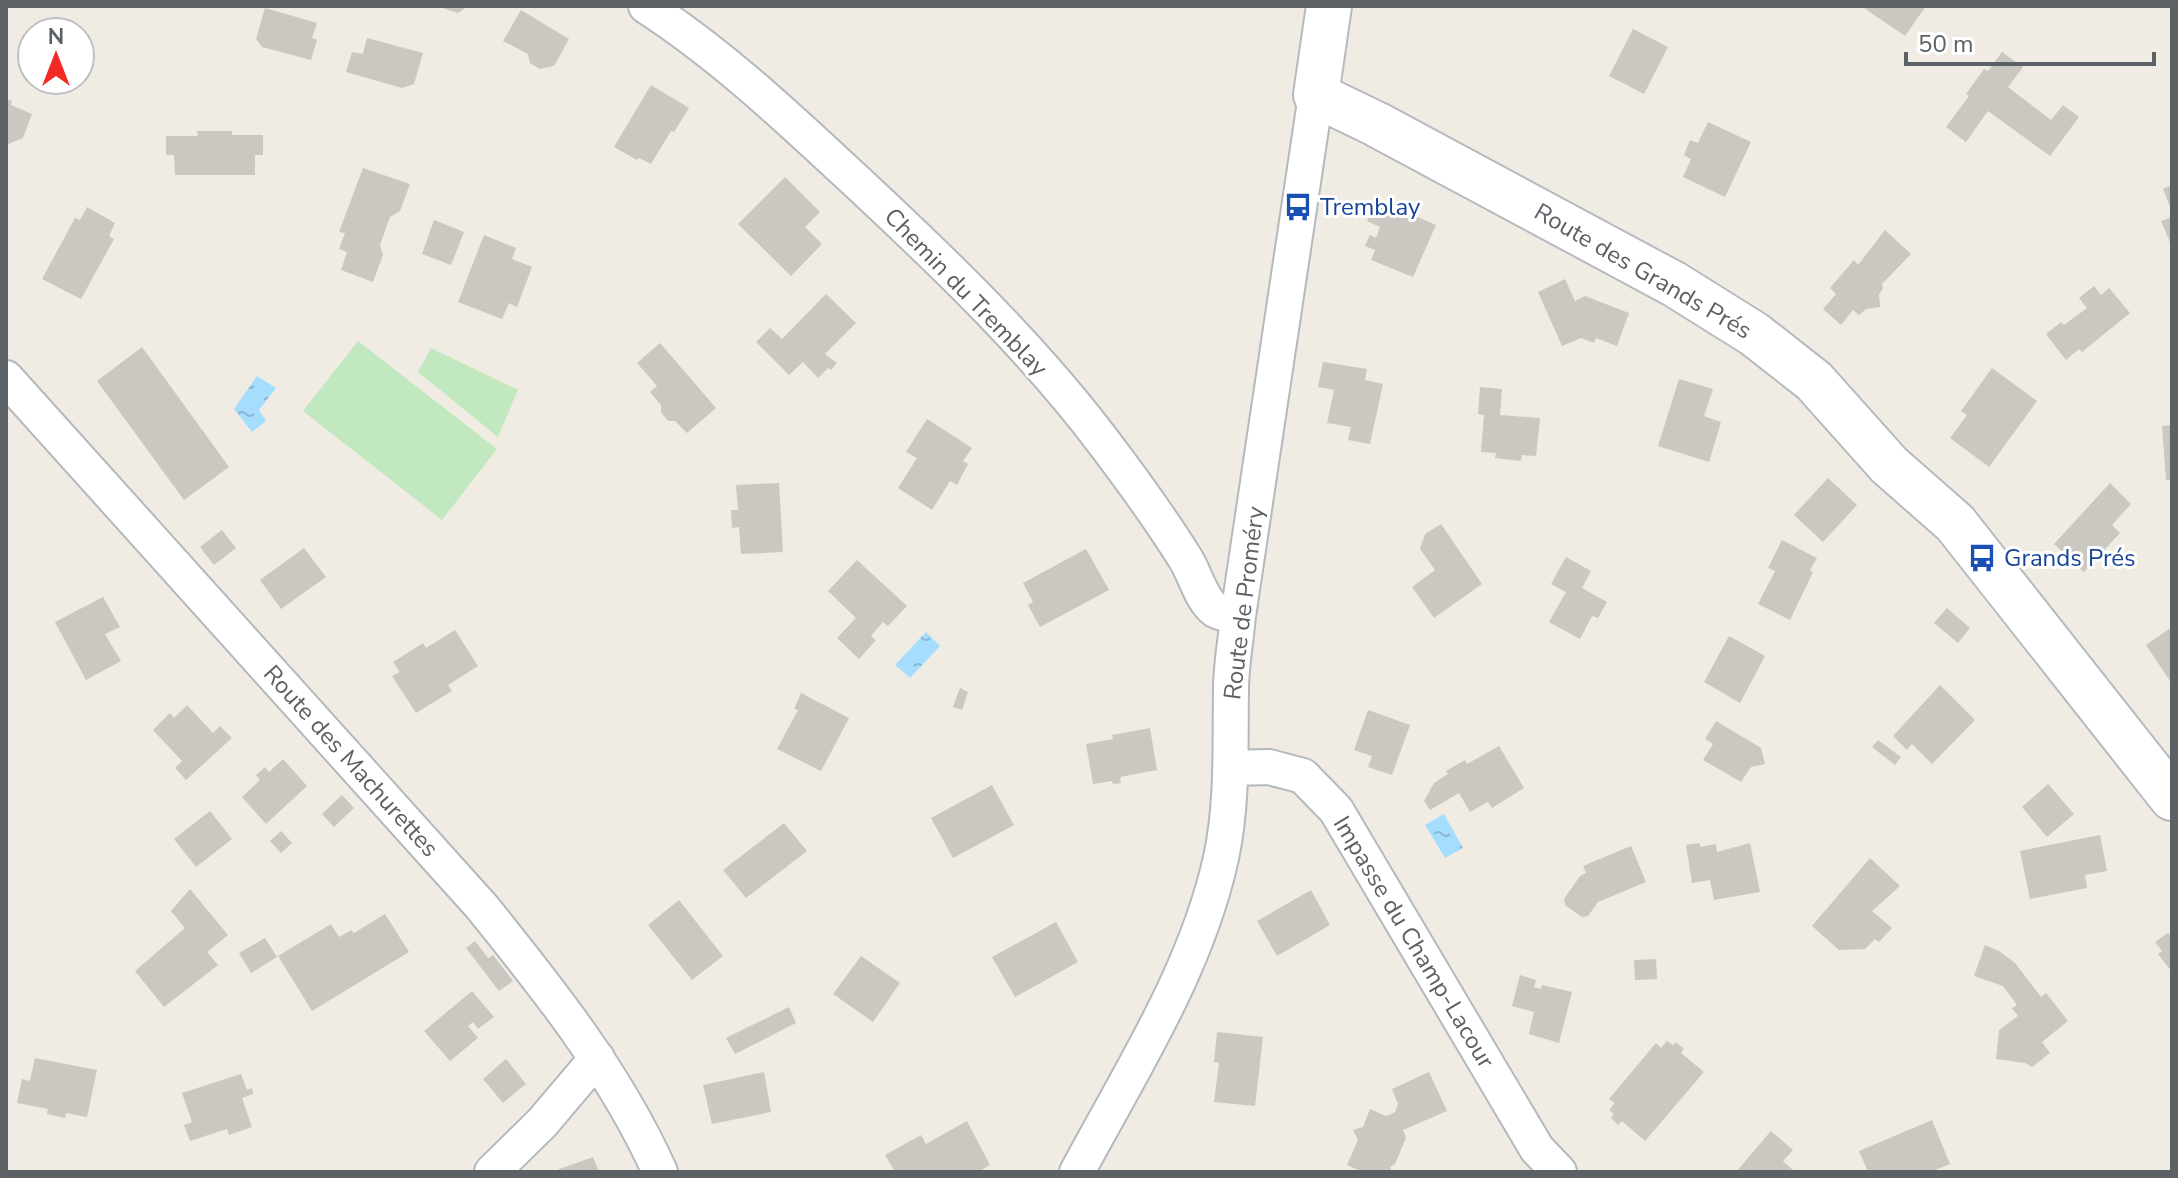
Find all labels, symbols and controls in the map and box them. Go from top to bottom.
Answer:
north arrow [16,16,96,96]
scale bar [1906,16,2154,66]
text: N [48,22,64,52]
text: 50 m [1918,28,1974,60]
place label: Tremblay [1320,191,1421,223]
bus stop icon: Tremblay [1283,192,1313,222]
street label: Route des Grands Prés [1529,196,1757,346]
street label: Chemin du Tremblay [877,201,1055,384]
street label: Route de Proméry [1216,504,1272,701]
place label: Grands Prés [2004,542,2136,574]
bus stop icon: Grands Prés [1967,543,1997,573]
street label: Route des Machurettes [256,658,446,864]
street label: Impasse du Champ-Lacour [1326,810,1502,1074]

